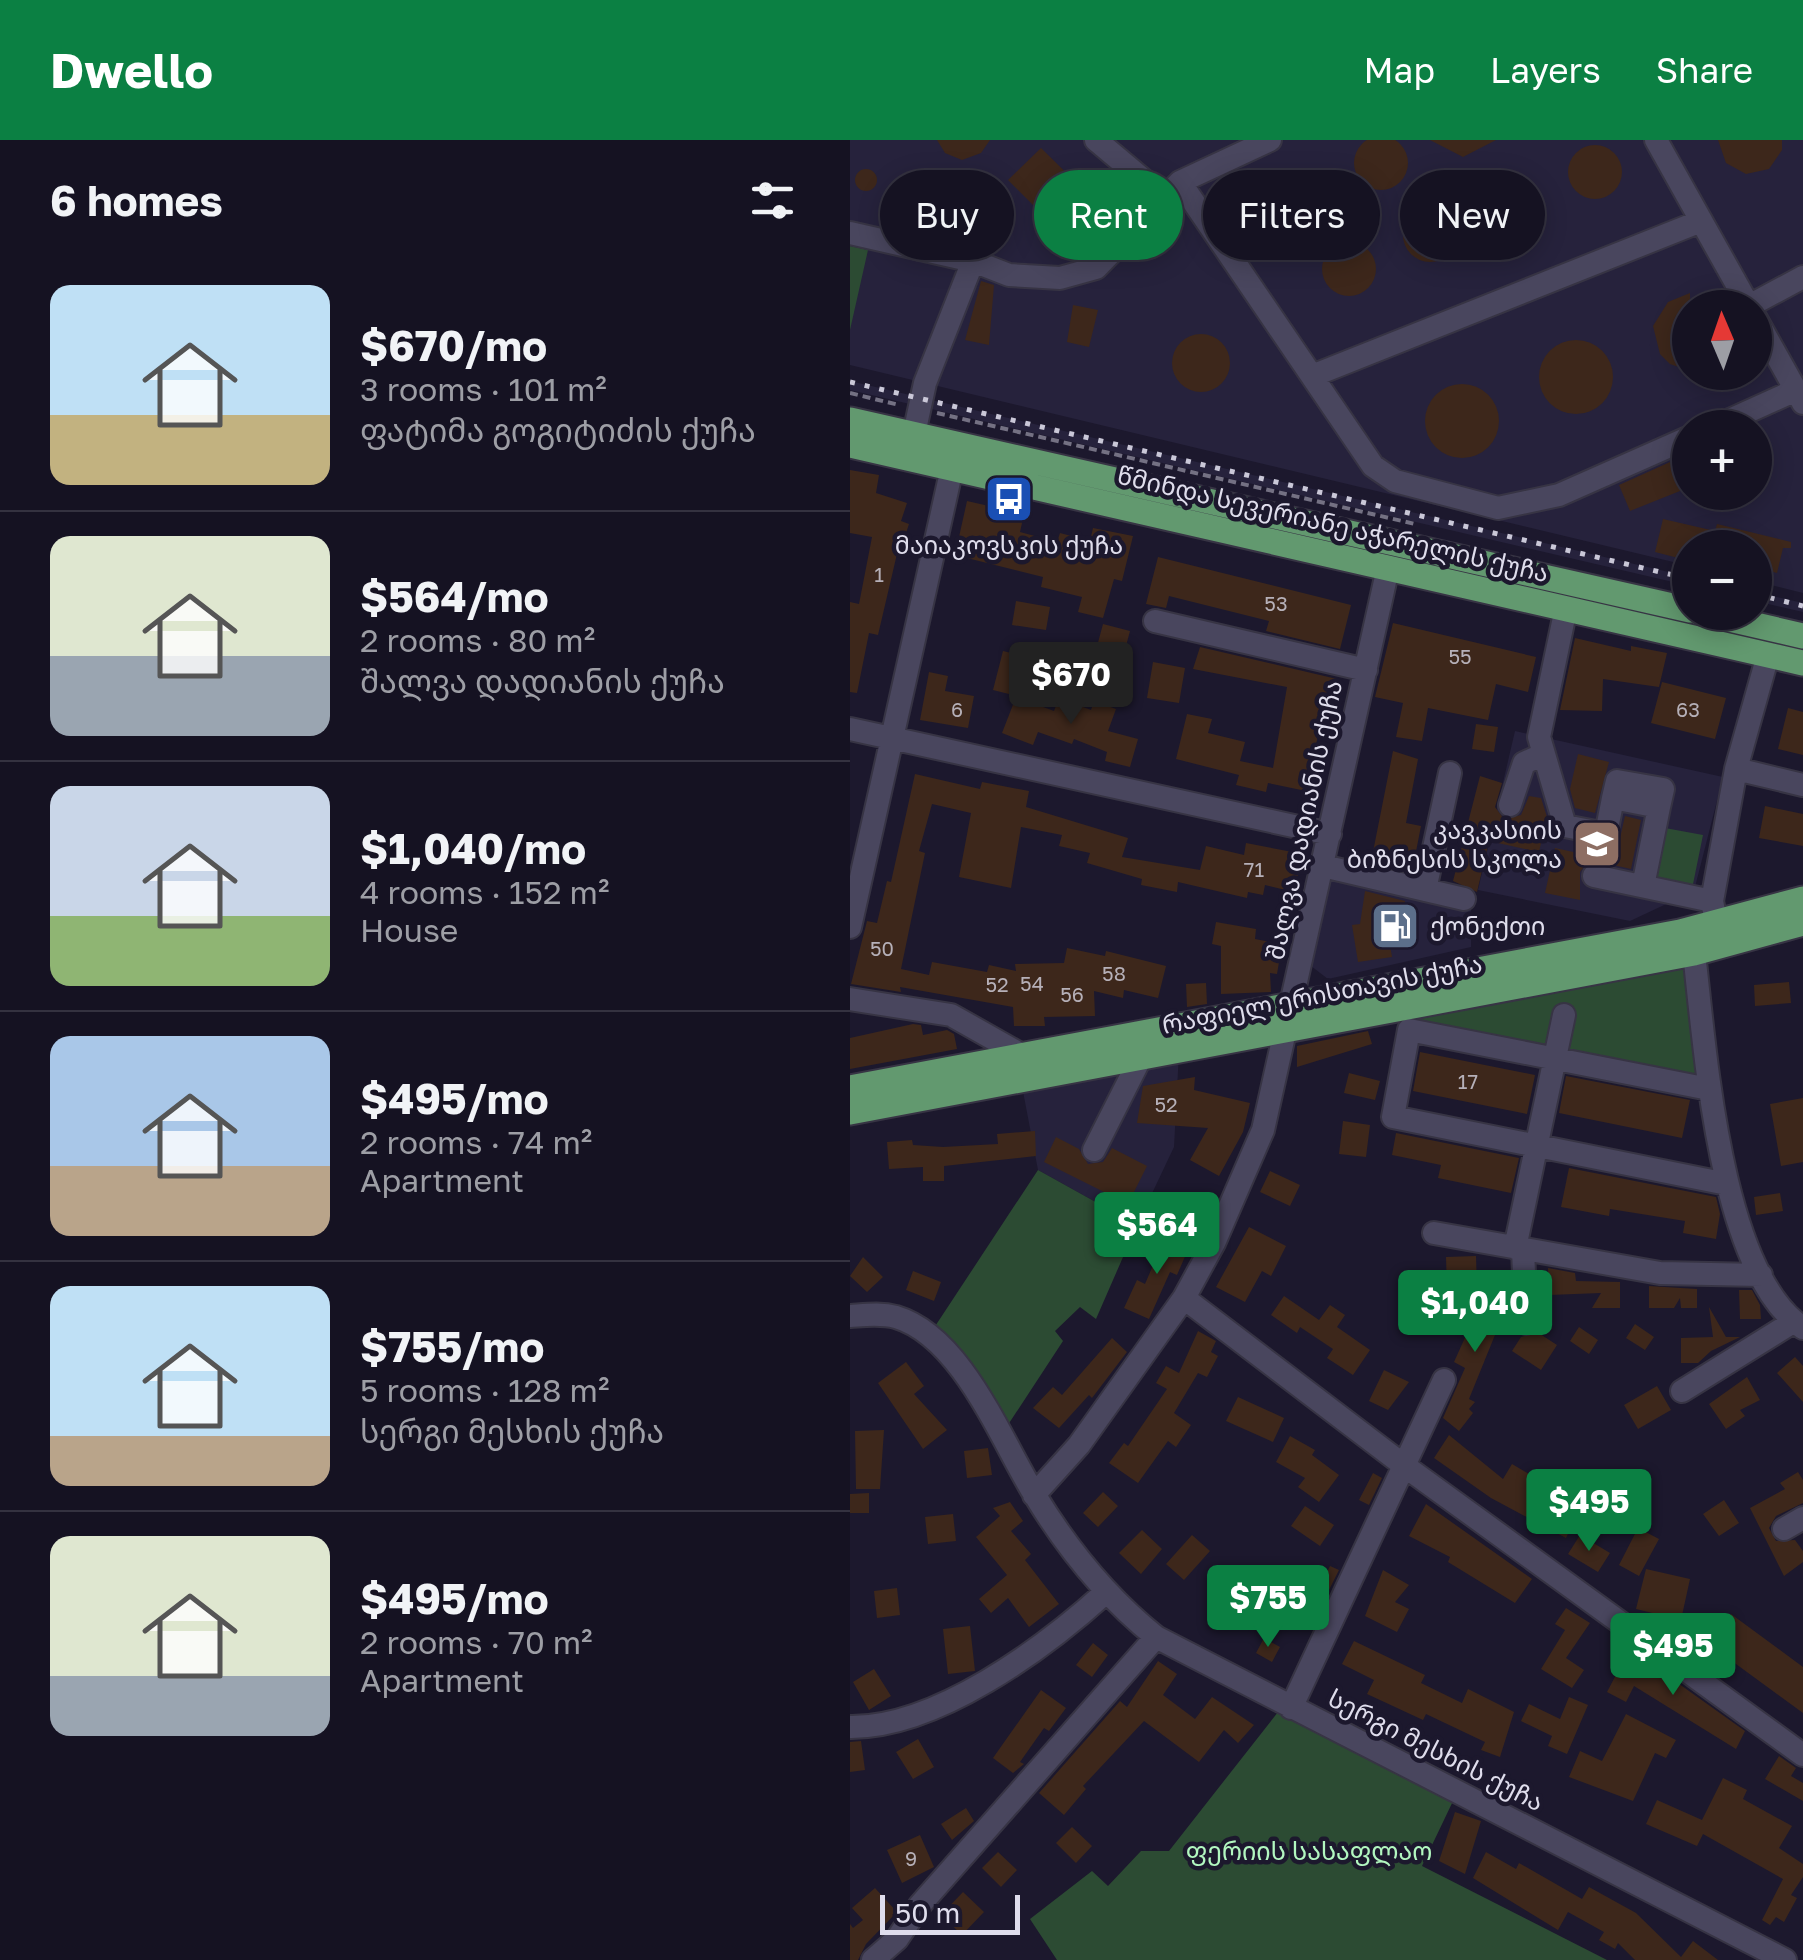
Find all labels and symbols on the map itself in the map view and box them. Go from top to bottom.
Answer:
north arrow [1672,290,1772,390]
street label: წმინდა სევერიანე აჭარელის ქუჩა [1114,459,1552,589]
bus stop icon: მაიაკოვსკის ქუჩა [983,473,1035,525]
place label: მაიაკოვსკის ქუჩა [895,529,1123,560]
house number: 1 [874,562,884,586]
house number: 53 [1264,591,1288,615]
pin: $670 [1012,642,1130,727]
house number: 55 [1448,644,1472,668]
street label: შალვა დადიანის ქუჩა [1259,677,1349,963]
house number: 6 [951,697,963,721]
house number: 63 [1676,697,1700,721]
place label: კავკასიის ბიზნესის სკოლა [1347,814,1562,875]
school or university icon: კავკასიის ბიზნესის სკოლა [1571,818,1623,870]
house number: 71 [1244,857,1264,881]
fuel station icon: ქონექთი [1369,900,1421,952]
place label: ქონექთი [1430,910,1545,941]
house number: 50 [870,936,894,960]
street label: რაფიელ ერისთავის ქუჩა [1159,947,1485,1041]
house number: 58 [1102,961,1126,985]
house number: 54 [1020,971,1044,995]
house number: 52 [985,972,1009,996]
house number: 56 [1060,982,1084,1006]
house number: 17 [1458,1069,1478,1093]
house number: 52 [1154,1092,1178,1116]
pin: $564 [1098,1192,1216,1277]
pin: $1,040 [1394,1270,1556,1355]
pin: $495 [1530,1469,1648,1554]
pin: $755 [1209,1565,1327,1650]
pin: $495 [1614,1613,1732,1698]
street label: სერგი მესხის ქუჩა [1323,1682,1549,1817]
park label: ფერიის სასაფლაო [1186,1835,1432,1867]
house number: 9 [905,1846,917,1870]
scale bar [880,1890,1020,1934]

